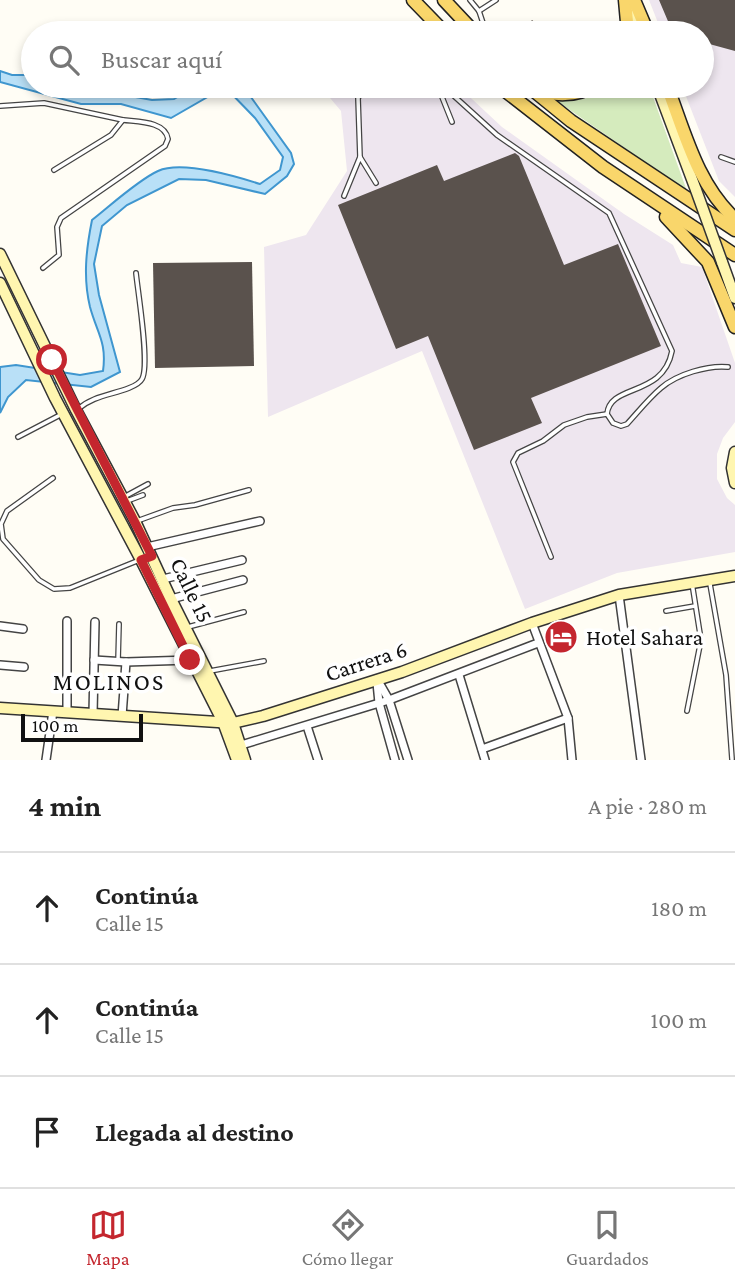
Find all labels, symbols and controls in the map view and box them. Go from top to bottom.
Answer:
search box [21,21,714,98]
icon: search [45,41,83,79]
text: Buscar aquí [101,45,222,74]
route start [36,344,67,375]
street label: Calle 15 [165,553,219,627]
hotel icon: Hotel Sahara [542,618,580,656]
place label: Hotel Sahara [586,624,704,650]
street label: Carrera 6 [322,636,410,686]
route end [174,644,205,675]
district label: MOLINOS [53,668,165,695]
scale bar [21,711,144,743]
text: 100 m [32,715,79,736]
text: 4 min [28,789,101,822]
text: A pie · 280 m [588,793,707,819]
text: Continúa [95,881,198,910]
icon: ahead [28,889,66,927]
text: 180 m [651,895,707,921]
text: Calle 15 [95,910,164,936]
text: Continúa [95,993,198,1022]
icon: ahead [28,1001,66,1039]
text: 100 m [651,1007,707,1033]
text: Calle 15 [95,1022,164,1048]
icon: arrive [28,1113,66,1151]
text: Llegada al destino [95,1118,294,1147]
tab: Mapa [86,1206,129,1269]
tab: Cómo llegar [302,1206,394,1269]
tab: Guardados [566,1206,649,1269]

